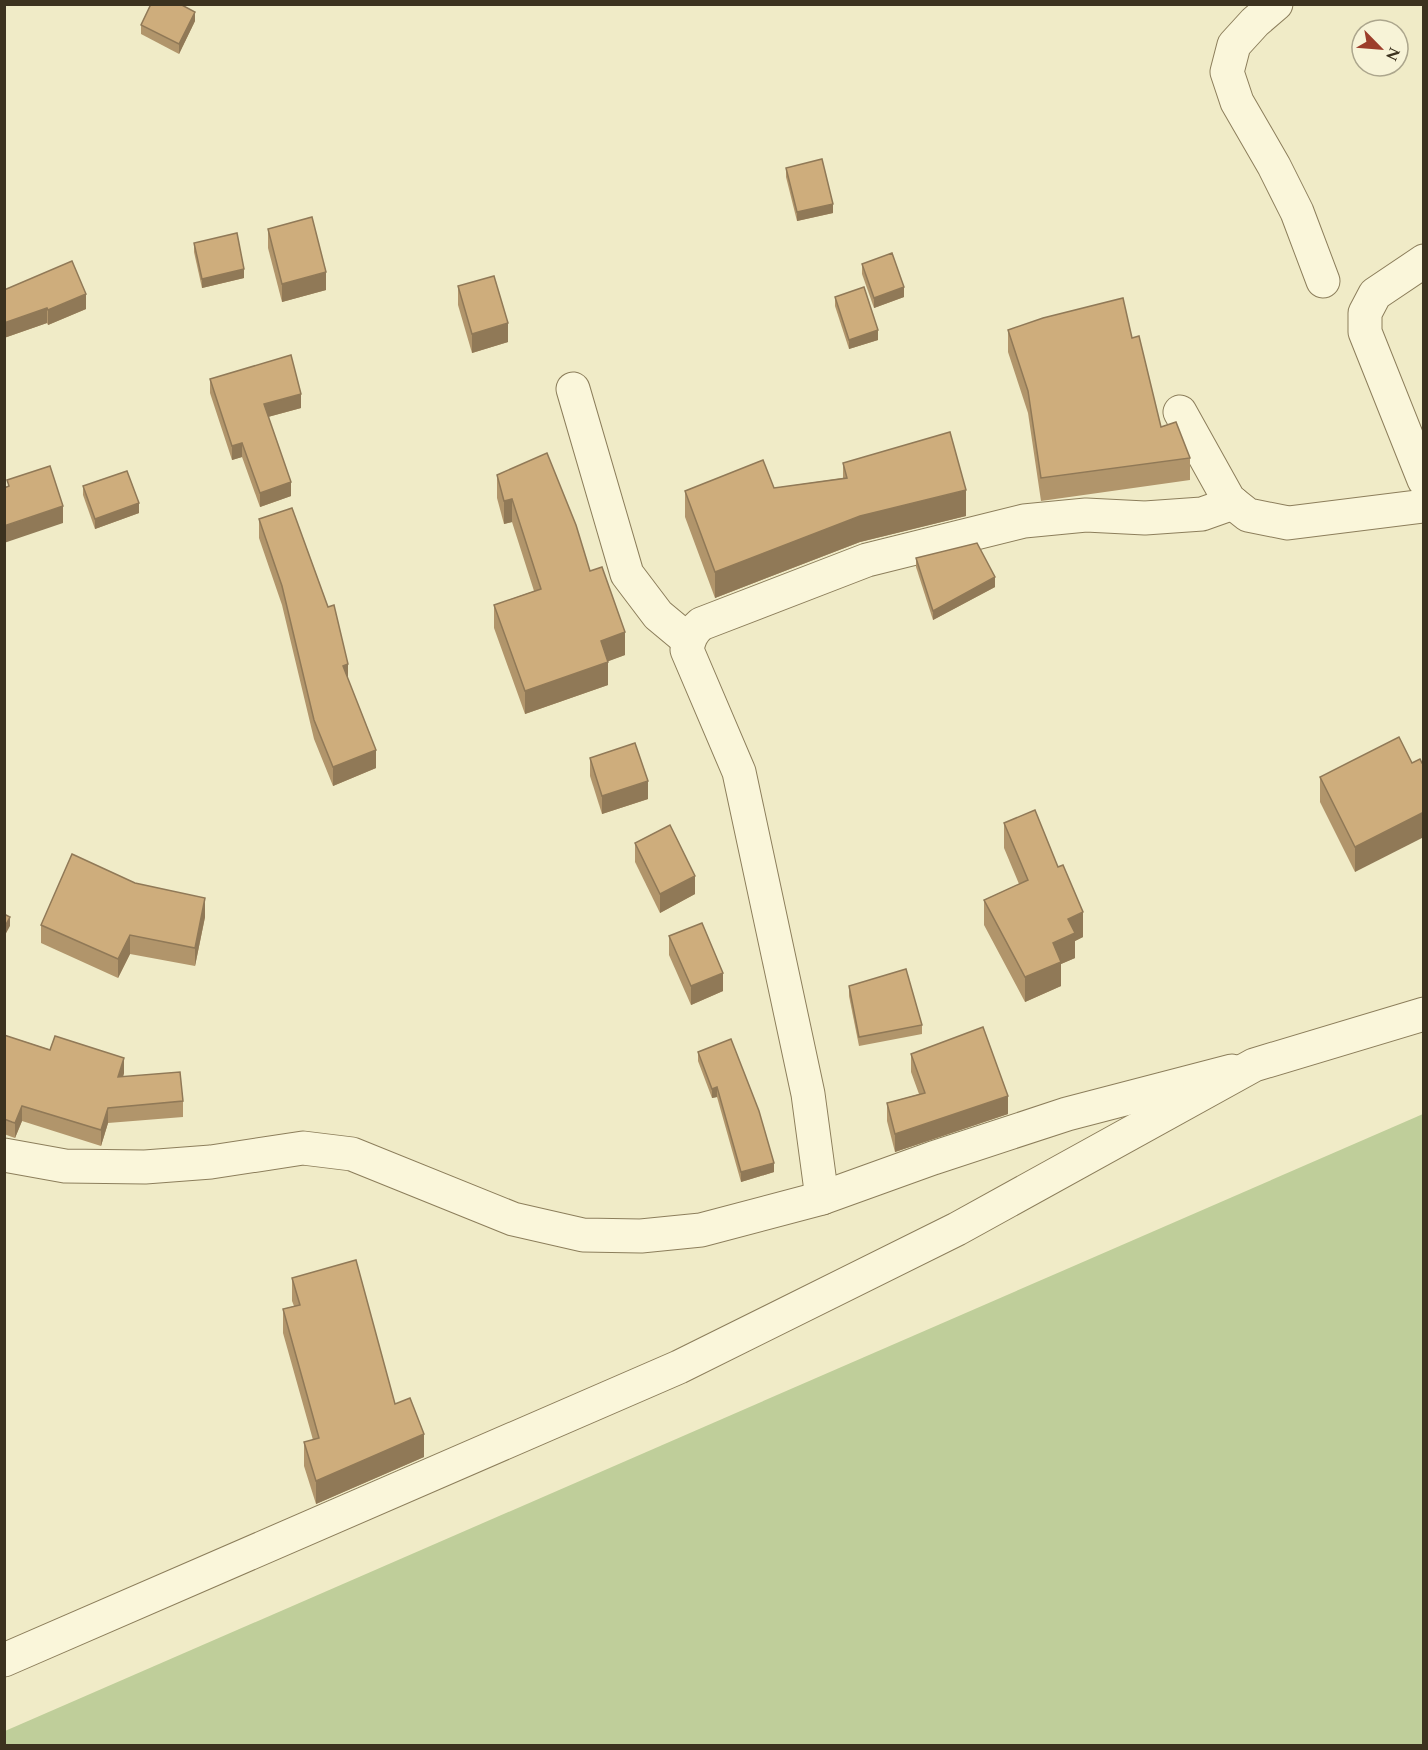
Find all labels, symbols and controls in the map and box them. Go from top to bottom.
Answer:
north arrow [1350,18,1410,78]
text: N [1379,43,1406,65]

